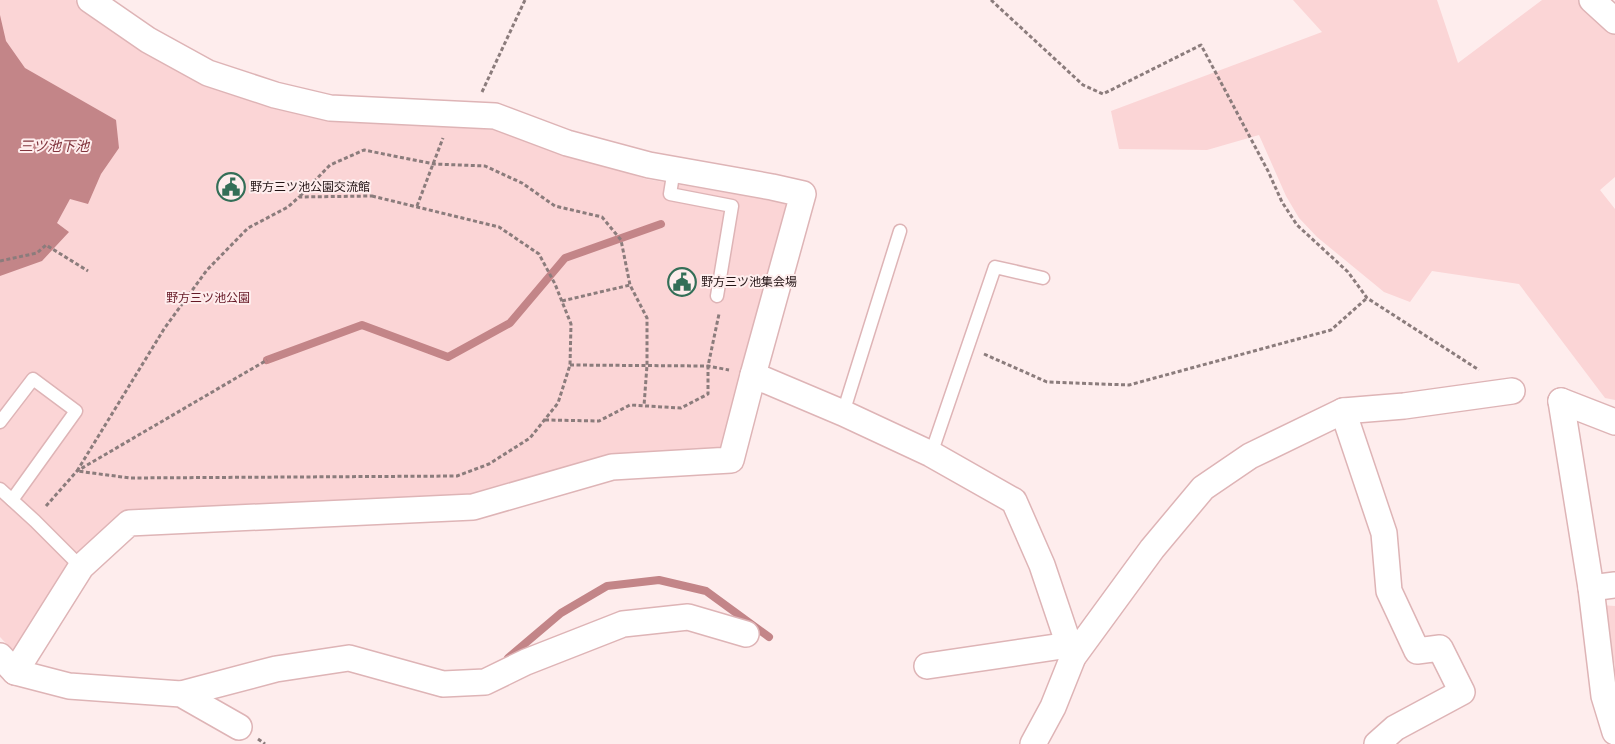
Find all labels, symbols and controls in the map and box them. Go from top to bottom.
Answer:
water label: 三ツ池下池 [19,138,91,154]
public building icon: 野方三ツ池公園交流館 [216,172,246,202]
place label: 野方三ツ池公園交流館 [250,180,370,194]
public building icon: 野方三ツ池集会場 [667,267,697,297]
place label: 野方三ツ池集会場 [701,275,797,289]
park label: 野方三ツ池公園 [166,291,250,305]

